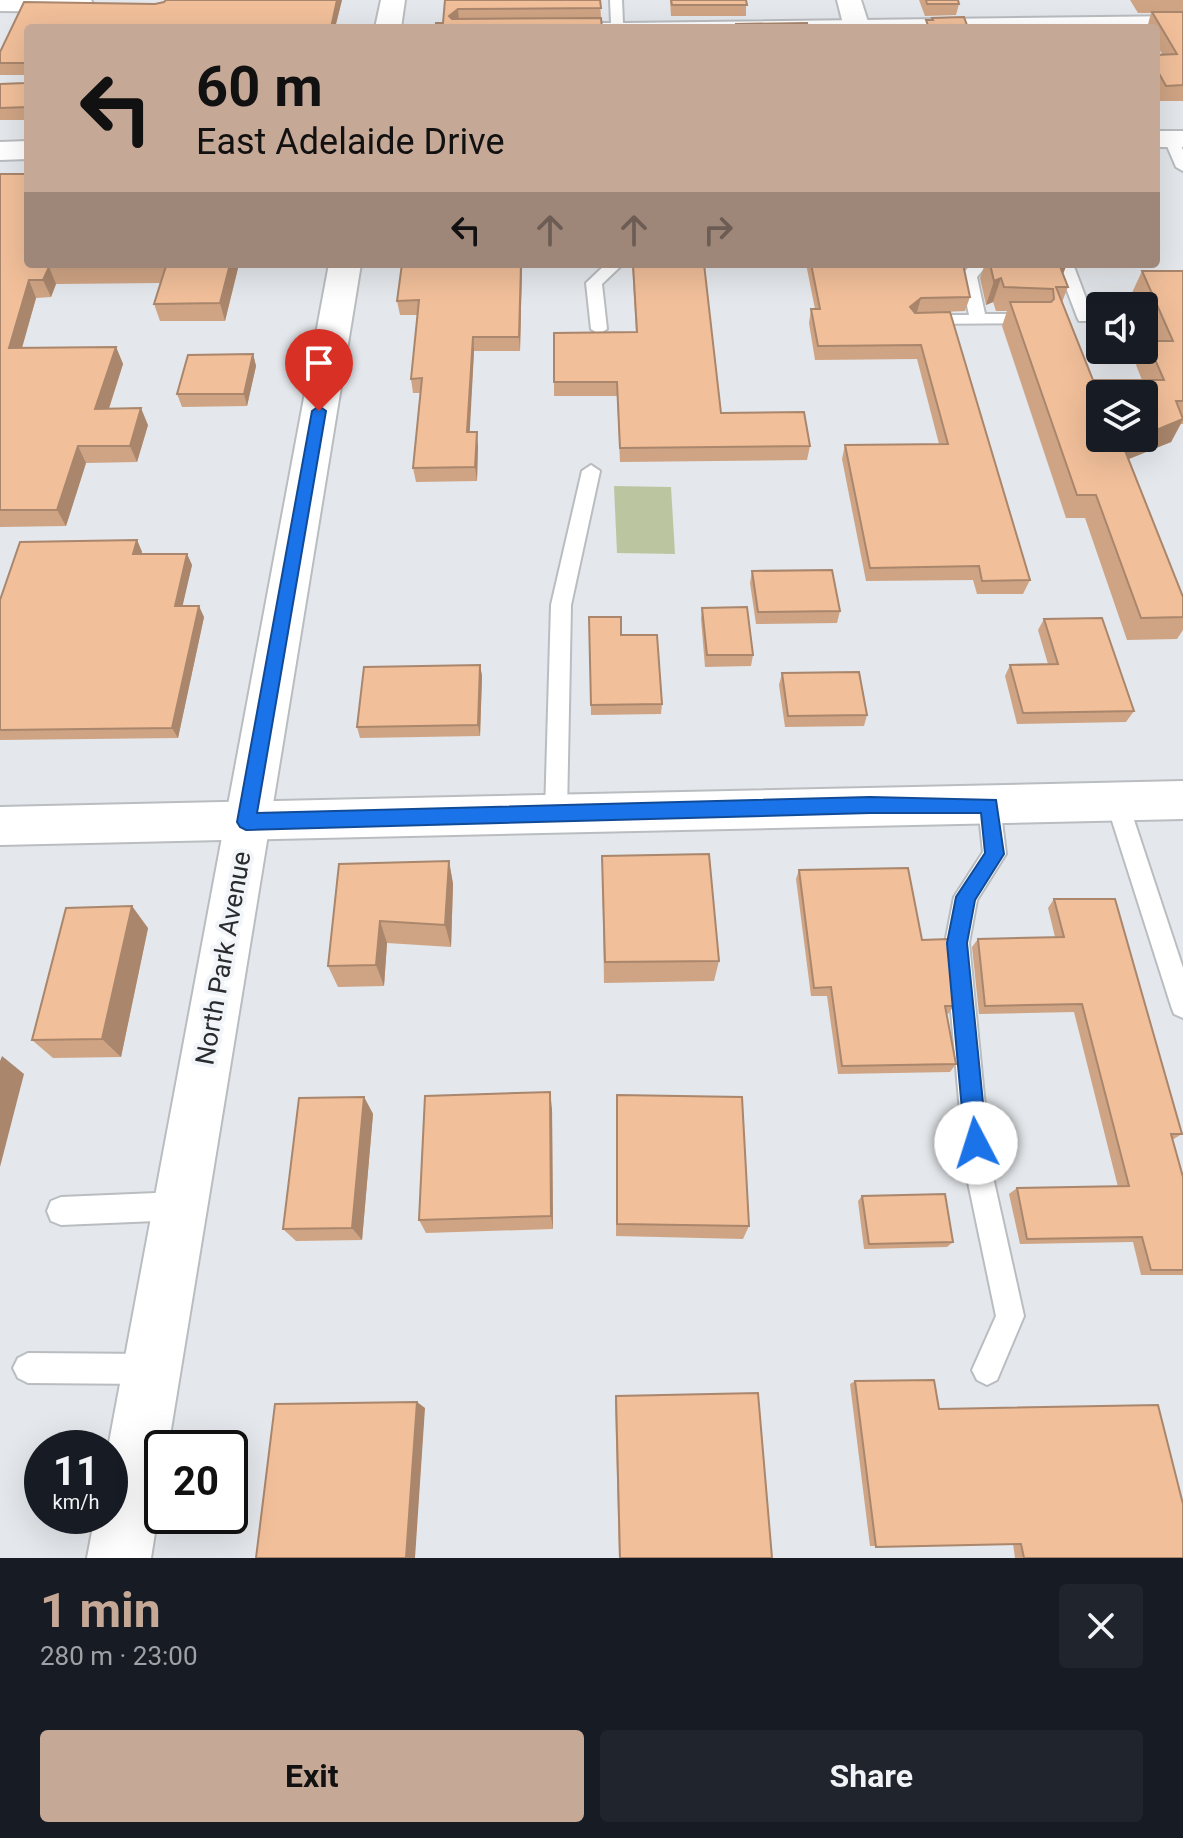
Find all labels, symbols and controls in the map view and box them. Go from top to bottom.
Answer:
text: 60 m [196,54,323,120]
icon: left [64,56,168,160]
text: East Adelaide Drive [196,121,505,163]
icon: left [444,208,488,252]
icon: ahead [528,208,572,252]
icon: ahead [612,208,656,252]
icon: right [696,208,740,252]
map controls [1086,292,1158,452]
button: sound [1086,292,1158,364]
pin [285,329,353,411]
icon: arrive [297,341,341,385]
button: layers [1086,380,1158,452]
street label: North Park Avenue [189,849,257,1067]
position arrow [934,1101,1018,1185]
speed limit sign: 20 [144,1430,248,1534]
text: 11 [53,1448,99,1495]
text: km/h [53,1490,99,1514]
text: 1 min [40,1582,161,1639]
button: close [1059,1584,1143,1668]
text: 280 m · 23:00 [40,1641,198,1671]
button: Exit [40,1730,584,1822]
button: Share [600,1730,1143,1822]

